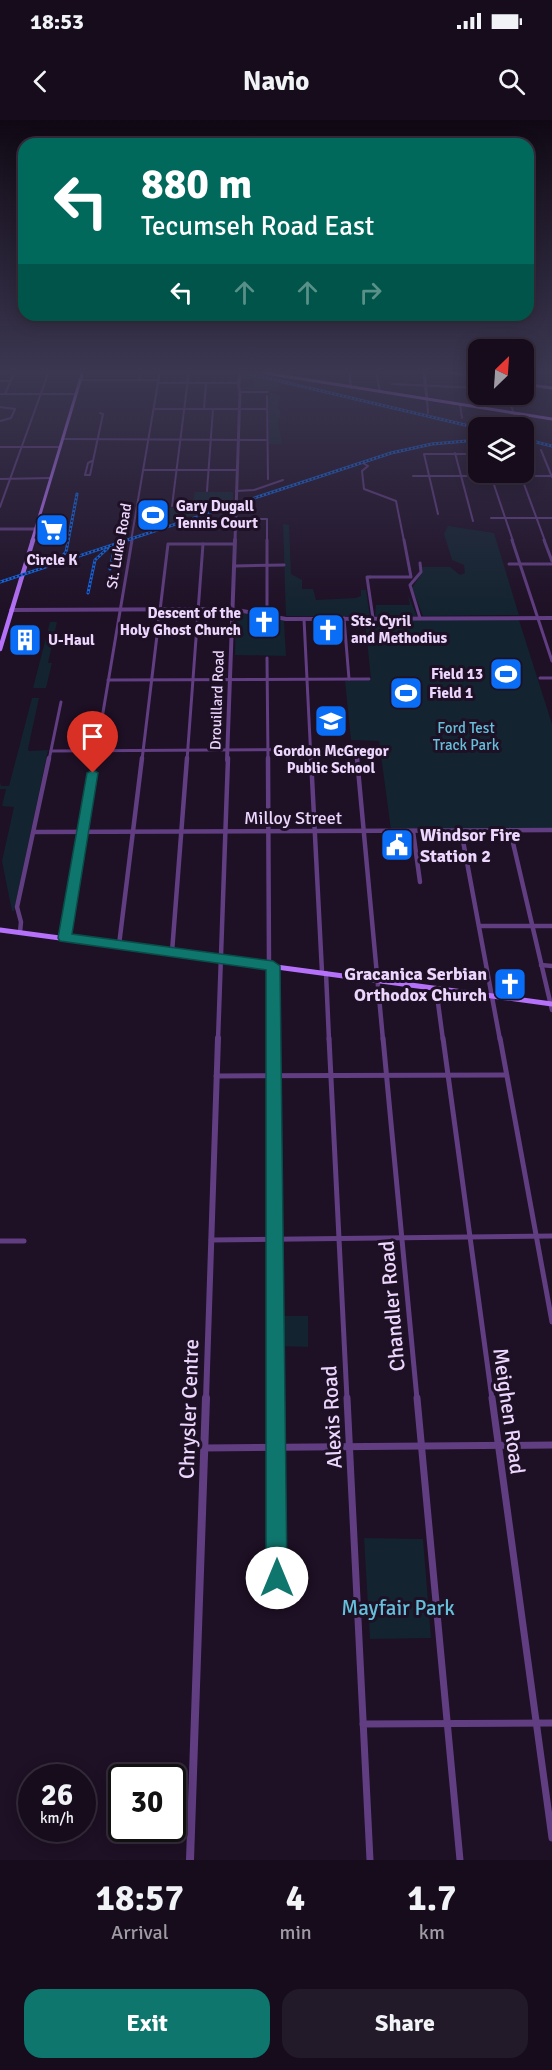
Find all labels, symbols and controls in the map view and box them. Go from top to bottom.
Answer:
text: 18:53 [30,8,84,35]
icon: back [24,65,57,98]
text: Navio [243,65,309,98]
icon: search [495,65,528,98]
text: 880 m [141,159,252,210]
icon: left [42,162,120,240]
text: Tecumseh Road East [141,210,374,243]
icon: left [165,276,198,309]
icon: ahead [228,276,261,309]
icon: ahead [291,276,324,309]
icon: right [354,276,387,309]
north arrow [468,339,534,405]
map controls [468,339,534,483]
button: layers [468,417,534,483]
sports icon: Gary Dugall Tennis Court [135,497,171,533]
place label: Gary Dugall Tennis Court [176,497,258,532]
street label: St. Luke Road [103,502,135,590]
supermarket icon: Circle K [34,512,70,548]
place label: Circle K [26,551,78,569]
place label: Descent of the Holy Ghost Church [120,604,241,639]
church icon: Descent of the Holy Ghost Church [246,604,282,640]
church icon: Sts. Cyril and Methodius [310,612,346,648]
place label: Sts. Cyril and Methodius [351,612,448,647]
building icon: U-Haul [7,622,43,658]
place label: U-Haul [48,631,95,649]
street label: Drouillard Road [206,650,228,750]
sports icon: Field 13 [488,656,524,692]
place label: Field 13 [431,665,483,683]
sports icon: Field 1 [388,675,424,711]
place label: Field 1 [429,684,473,702]
school or university icon: Gordon McGregor Public School [313,703,349,739]
pin [67,711,118,773]
park label: Ford Test Track Park [433,719,500,754]
icon: arrive [76,720,109,753]
place label: Gordon McGregor Public School [273,742,389,777]
street label: Milloy Street [244,807,342,829]
place label: Windsor Fire Station 2 [420,824,521,867]
public building icon: Windsor Fire Station 2 [379,827,415,863]
place label: Gracanica Serbian Orthodox Church [344,963,487,1006]
church icon: Gracanica Serbian Orthodox Church [492,966,528,1002]
street label: Chandler Road [373,1240,411,1372]
street label: Chrysler Centre [174,1339,204,1479]
street label: Meighen Road [487,1346,531,1476]
street label: Alexis Road [316,1365,348,1469]
position arrow [245,1546,309,1610]
park label: Mayfair Park [341,1595,455,1621]
speed limit sign: 30 [108,1764,186,1842]
text: 26 [41,1777,73,1814]
text: km/h [40,1809,74,1827]
text: 18:57 [96,1876,184,1921]
text: 4 [286,1876,305,1921]
text: 1.7 [407,1876,456,1921]
text: Arrival [111,1920,169,1945]
text: min [279,1920,312,1945]
text: km [419,1920,445,1945]
button: Exit [24,1989,270,2058]
button: Share [282,1989,528,2058]

